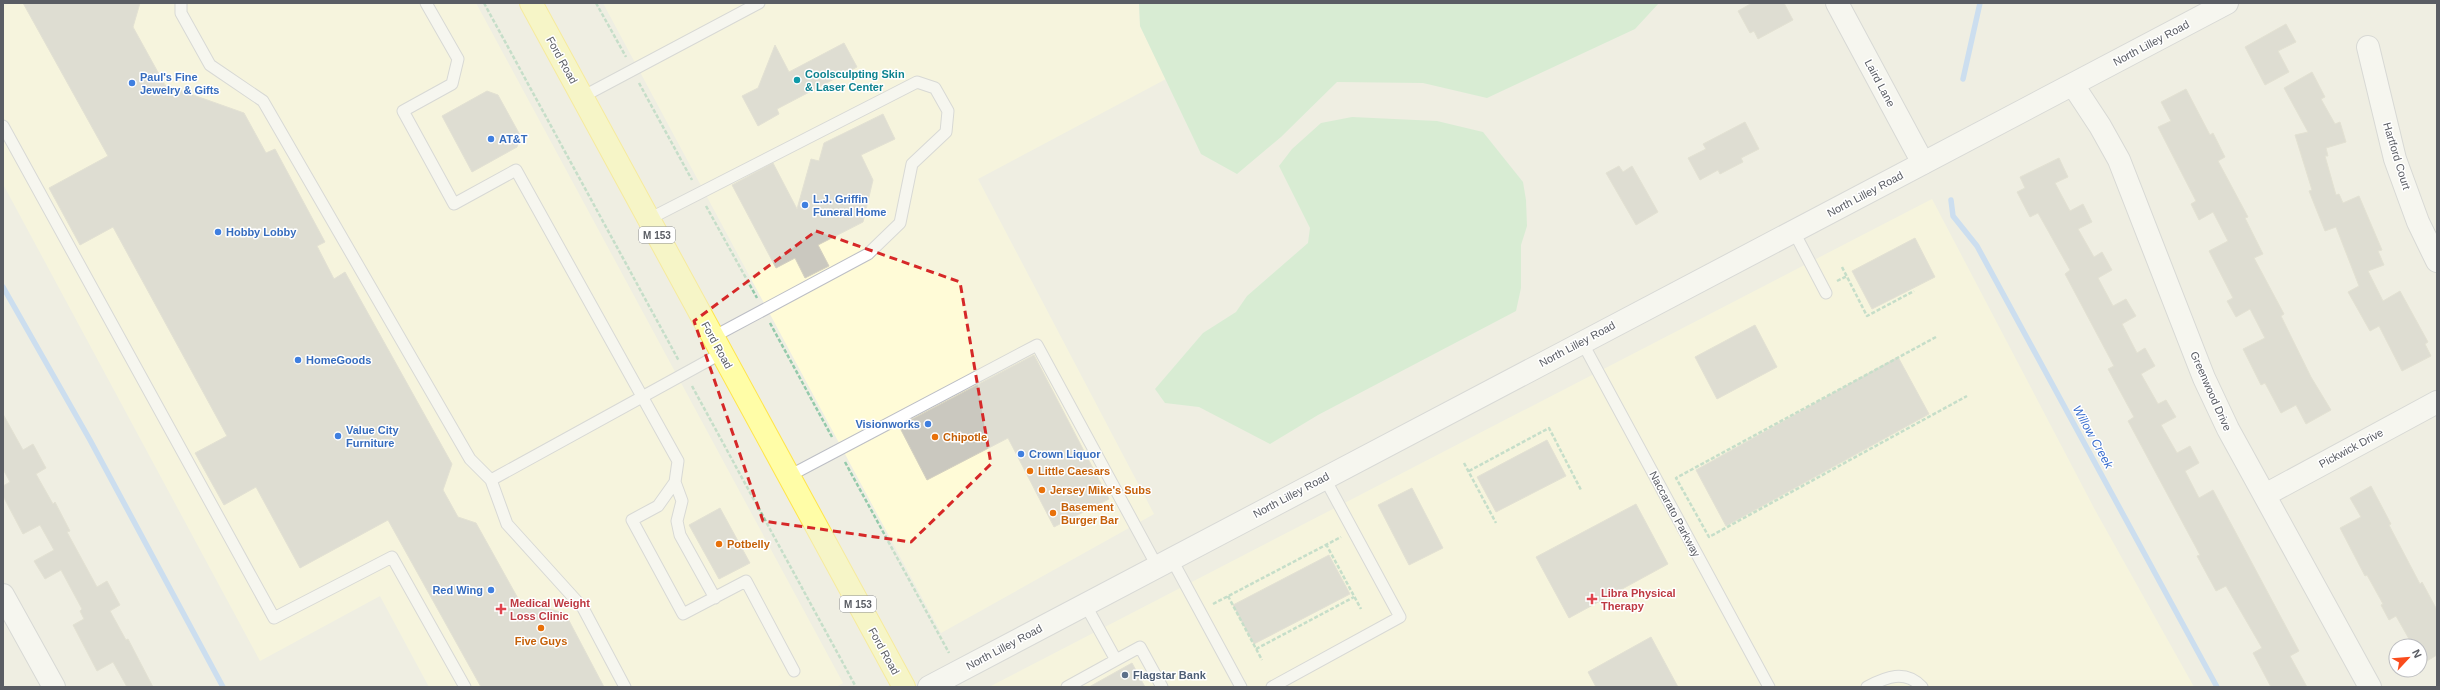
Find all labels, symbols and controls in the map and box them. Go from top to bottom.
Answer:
street label: North Lilley Road [2111,18,2191,68]
street label: Ford Road [544,34,580,86]
street label: Laird Lane [1862,57,1898,109]
place label: Coolsculpting Skin & Laser Center [805,68,905,93]
place label: Paul's Fine Jewelry & Gifts [140,71,219,96]
marker: Coolsculpting Skin & Laser Center [792,75,802,85]
marker: Paul's Fine Jewelry & Gifts [127,78,137,88]
street label: Hartford Court [2381,121,2413,191]
place label: AT&T [499,133,528,145]
marker: AT&T [486,134,496,144]
street label: North Lilley Road [1825,169,1905,219]
place label: L.J. Griffin Funeral Home [813,193,886,218]
marker: L.J. Griffin Funeral Home [800,200,810,210]
place label: Hobby Lobby [226,226,297,238]
marker: Hobby Lobby [213,227,223,237]
road number: M 153 [639,227,675,243]
street label: Ford Road [699,319,735,371]
street label: North Lilley Road [1537,319,1617,369]
street label: Greenwood Drive [2188,349,2234,433]
place label: HomeGoods [306,354,371,366]
marker: HomeGoods [293,355,303,365]
water label: Willow Creek [2070,403,2117,472]
place label: Visionworks [855,418,920,430]
marker: Visionworks [923,419,933,429]
place label: Value City Furniture [346,424,399,449]
street label: Pickwick Drive [2317,426,2385,470]
marker: Value City Furniture [333,431,343,441]
place label: Chipotle [943,431,987,443]
marker: Chipotle [930,432,940,442]
place label: Crown Liquor [1029,448,1101,460]
marker: Crown Liquor [1016,449,1026,459]
place label: Little Caesars [1038,465,1110,477]
marker: Little Caesars [1025,466,1035,476]
street label: Naccarato Parkway [1647,469,1703,559]
street label: North Lilley Road [1251,470,1331,520]
place label: Jersey Mike's Subs [1050,484,1151,496]
marker: Jersey Mike's Subs [1037,485,1047,495]
place label: Basement Burger Bar [1061,501,1119,526]
marker: Basement Burger Bar [1048,508,1058,518]
place label: Potbelly [727,538,771,550]
marker: Potbelly [714,539,724,549]
place label: Red Wing [432,584,483,596]
marker: Red Wing [486,585,496,595]
place label: Libra Physical Therapy [1601,587,1676,612]
marker: Libra Physical Therapy [1586,593,1598,605]
road number: M 153 [840,596,876,612]
place label: Medical Weight Loss Clinic [510,597,590,622]
marker: Medical Weight Loss Clinic [495,603,507,615]
street label: North Lilley Road [964,622,1044,672]
marker: Five Guys [536,623,546,633]
street label: Ford Road [866,625,902,677]
place label: Five Guys [515,635,567,647]
north arrow [2388,638,2428,678]
text: N [2410,647,2424,660]
place label: Flagstar Bank [1133,669,1207,681]
marker: Flagstar Bank [1120,670,1130,680]

